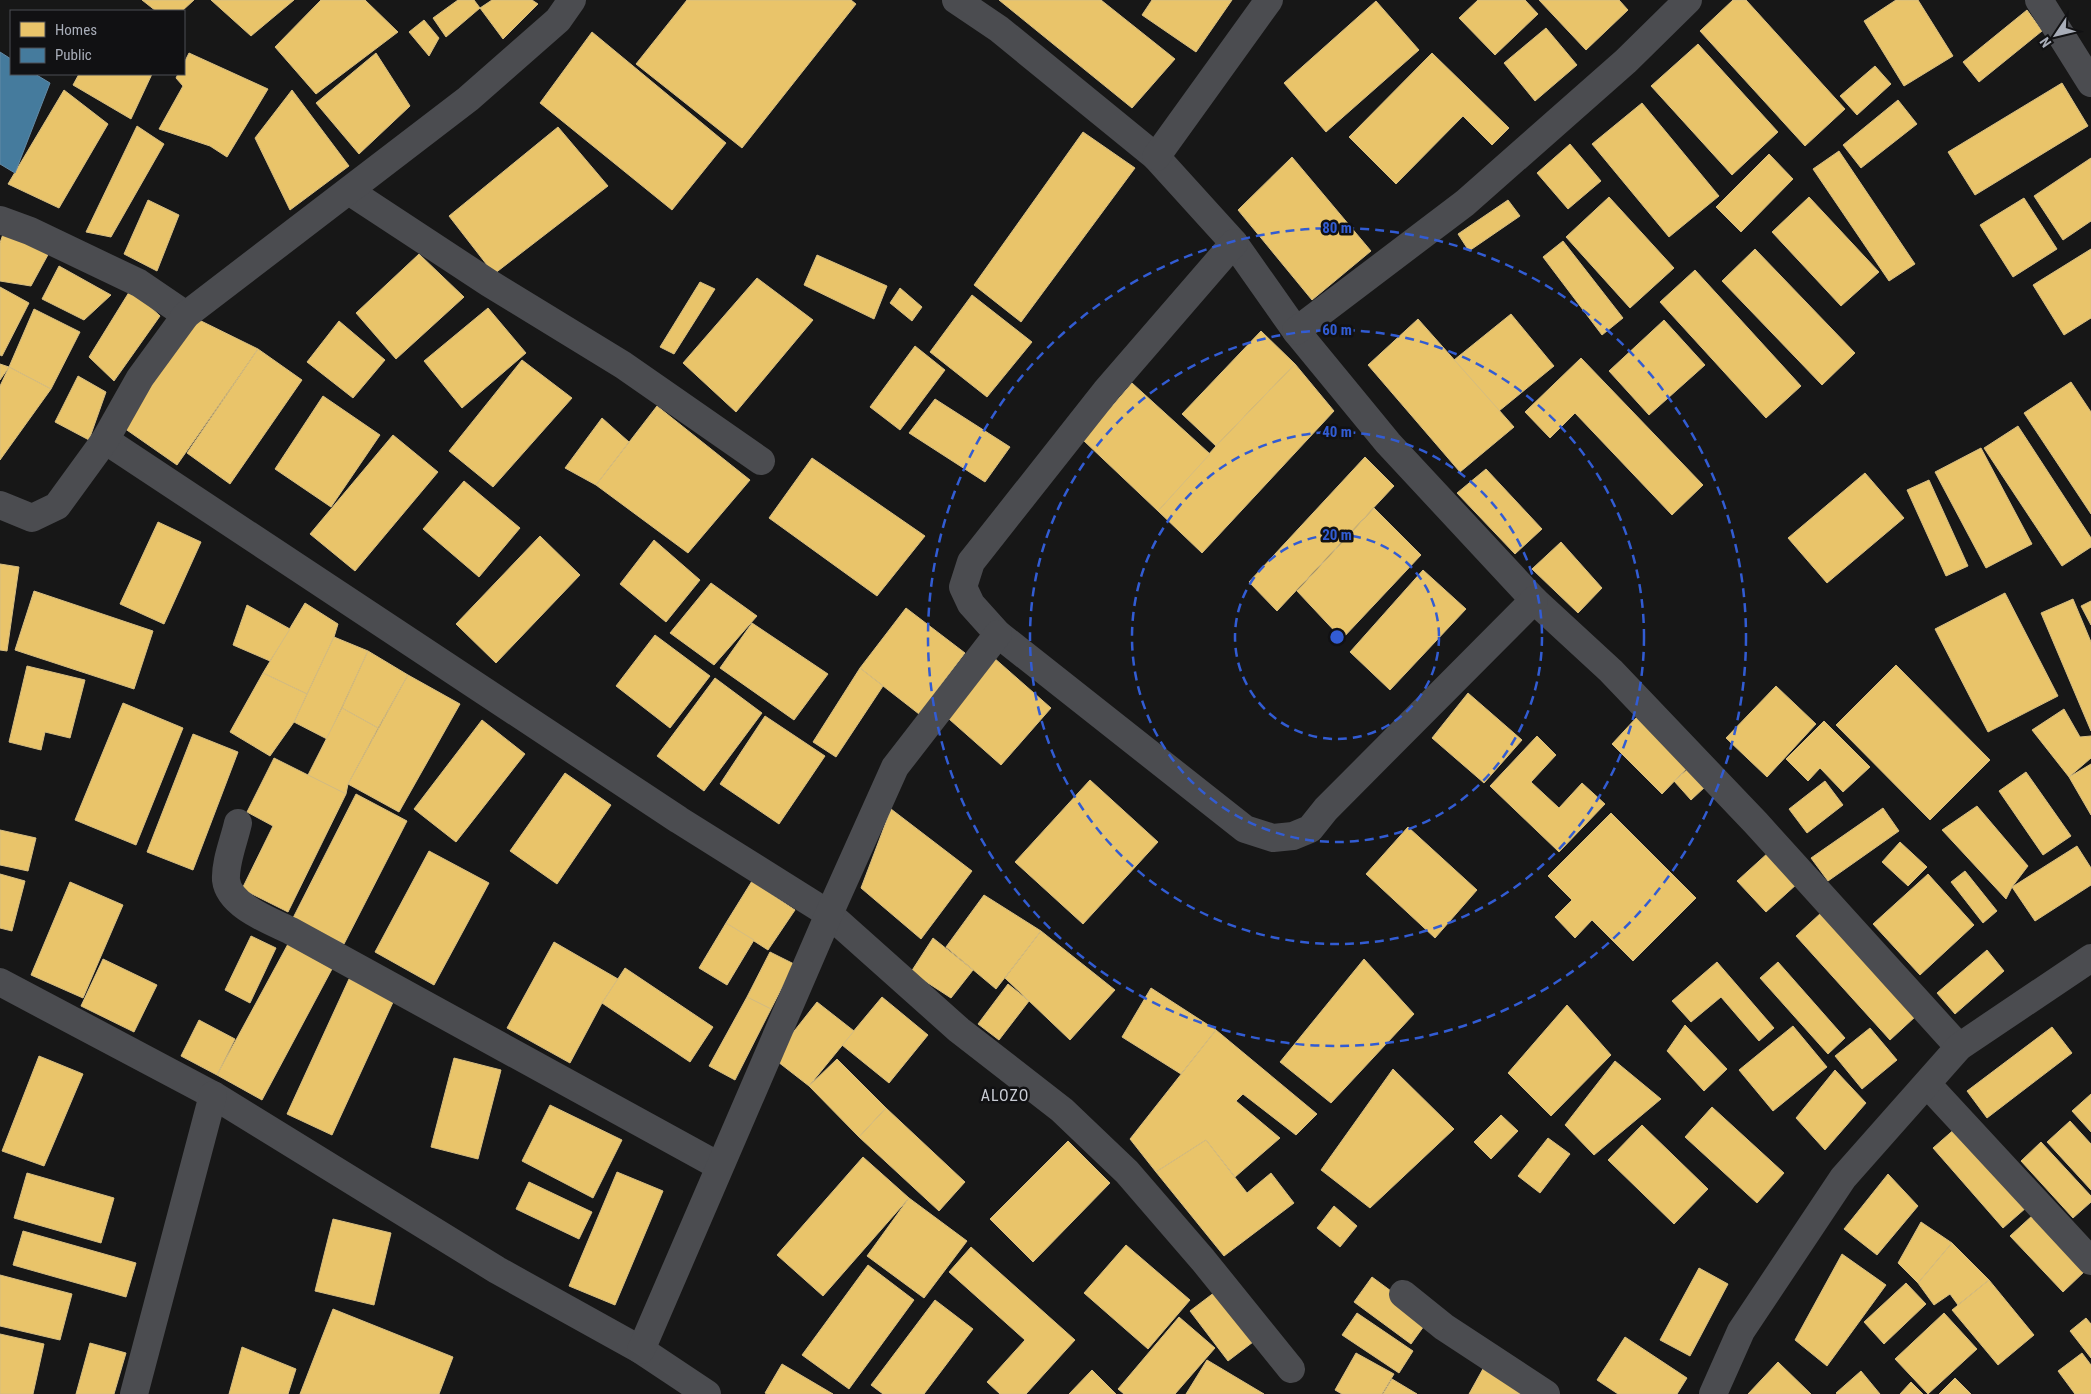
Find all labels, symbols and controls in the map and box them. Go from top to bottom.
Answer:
legend [10,10,185,75]
north arrow [2031,10,2081,60]
text: Homes [55,21,97,39]
text: N [2036,34,2054,51]
text: Public [55,46,92,64]
text: 80 m [1322,219,1352,237]
text: 60 m [1322,321,1352,339]
text: 40 m [1322,423,1352,441]
text: 20 m [1322,526,1352,544]
centre of rings [1328,628,1346,646]
district label: ALOZO [981,1086,1029,1105]

